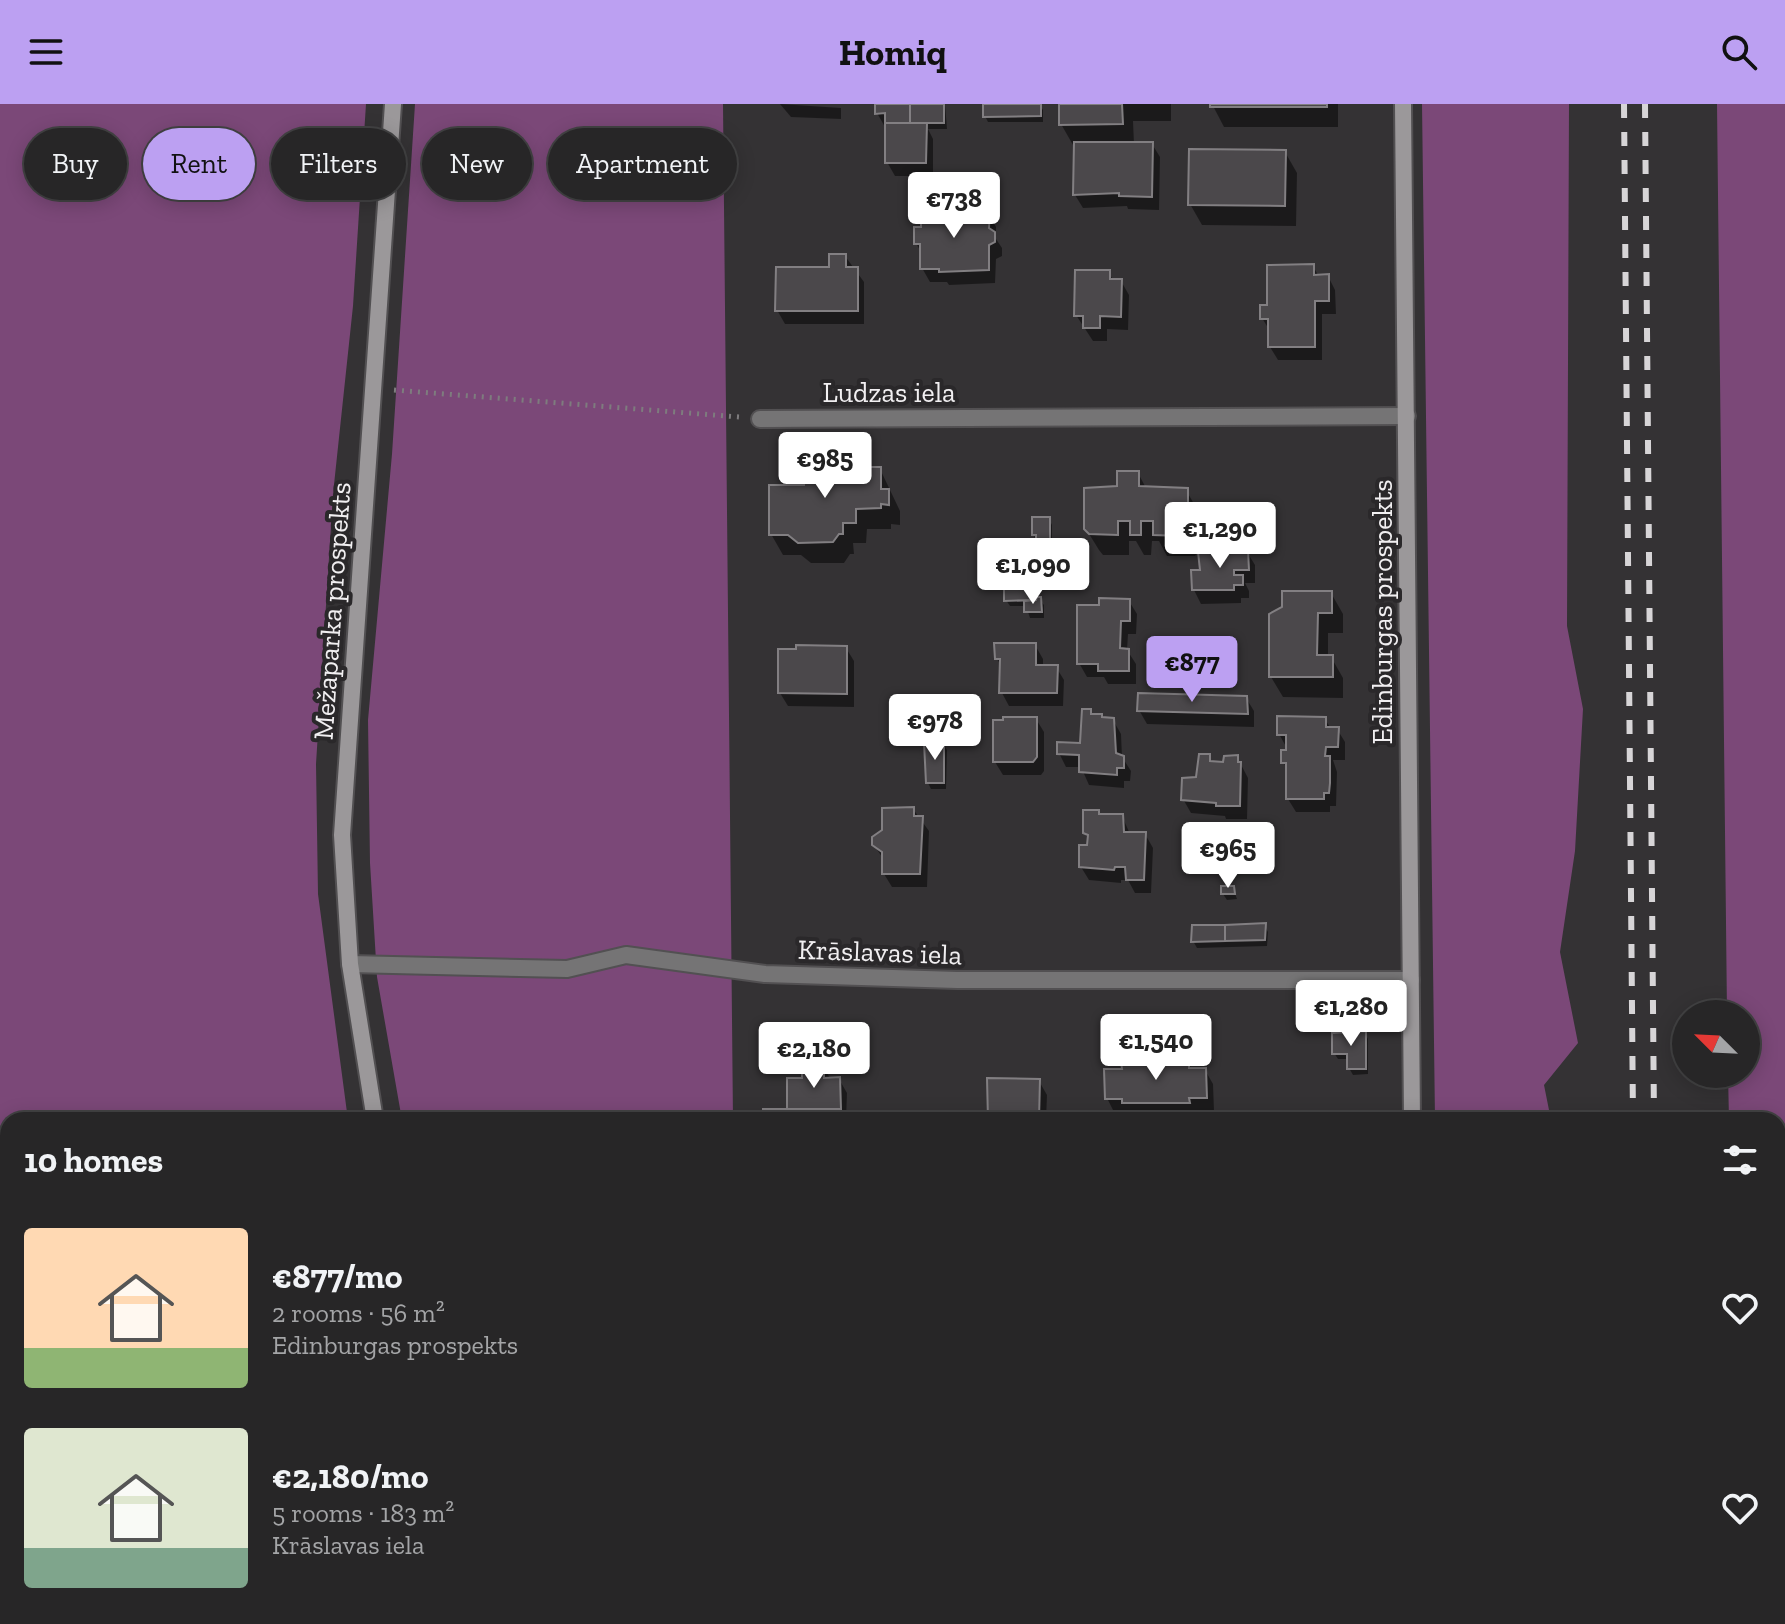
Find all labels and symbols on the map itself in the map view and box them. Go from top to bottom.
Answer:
pin: €738 [907,172,1001,240]
street label: Ludzas iela [822,376,956,409]
pin: €985 [778,432,872,500]
street label: Edinburgas prospekts [1366,479,1399,745]
street label: Mežaparka prospekts [307,481,357,741]
pin: €1,290 [1155,502,1285,570]
pin: €1,090 [968,538,1098,606]
pin: €877 [1145,636,1239,704]
pin: €978 [888,694,982,762]
pin: €965 [1181,822,1275,890]
street label: Krāslavas iela [797,933,963,971]
pin: €1,280 [1286,980,1416,1048]
north arrow [1672,1000,1760,1088]
pin: €1,540 [1091,1014,1221,1082]
pin: €2,180 [749,1022,879,1090]

